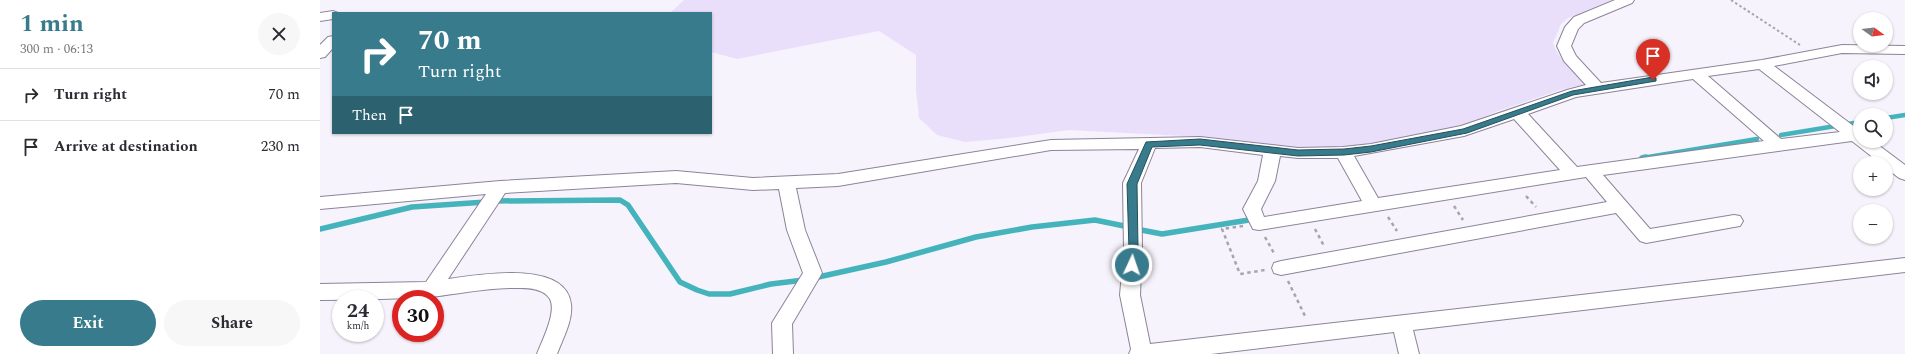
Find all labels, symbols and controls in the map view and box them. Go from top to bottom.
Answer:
text: 1 min [20,6,84,42]
north arrow [1853,12,1893,52]
map controls [1853,12,1893,244]
button: close [258,13,300,55]
text: 70 m [418,19,482,62]
icon: right [352,28,404,80]
text: 300 m · 06:13 [20,39,93,59]
pin [1636,39,1670,80]
icon: arrive [1642,45,1664,67]
text: Turn right [418,58,501,85]
button: sound [1853,60,1893,100]
text: Turn right [54,83,127,106]
text: 70 m [268,83,300,106]
icon: right [20,84,42,106]
text: Then [352,104,387,127]
icon: arrive [395,104,417,126]
button: search [1853,108,1893,148]
text: Arrive at destination [54,135,198,158]
text: 230 m [261,135,300,158]
icon: arrive [20,136,42,158]
button: + [1853,156,1893,196]
button: − [1853,204,1893,244]
position arrow [1111,244,1153,286]
speed limit sign: 30 [392,290,444,342]
text: 24 [347,296,369,326]
button: Exit [20,300,156,346]
button: Share [164,300,300,346]
text: km/h [347,318,369,334]

